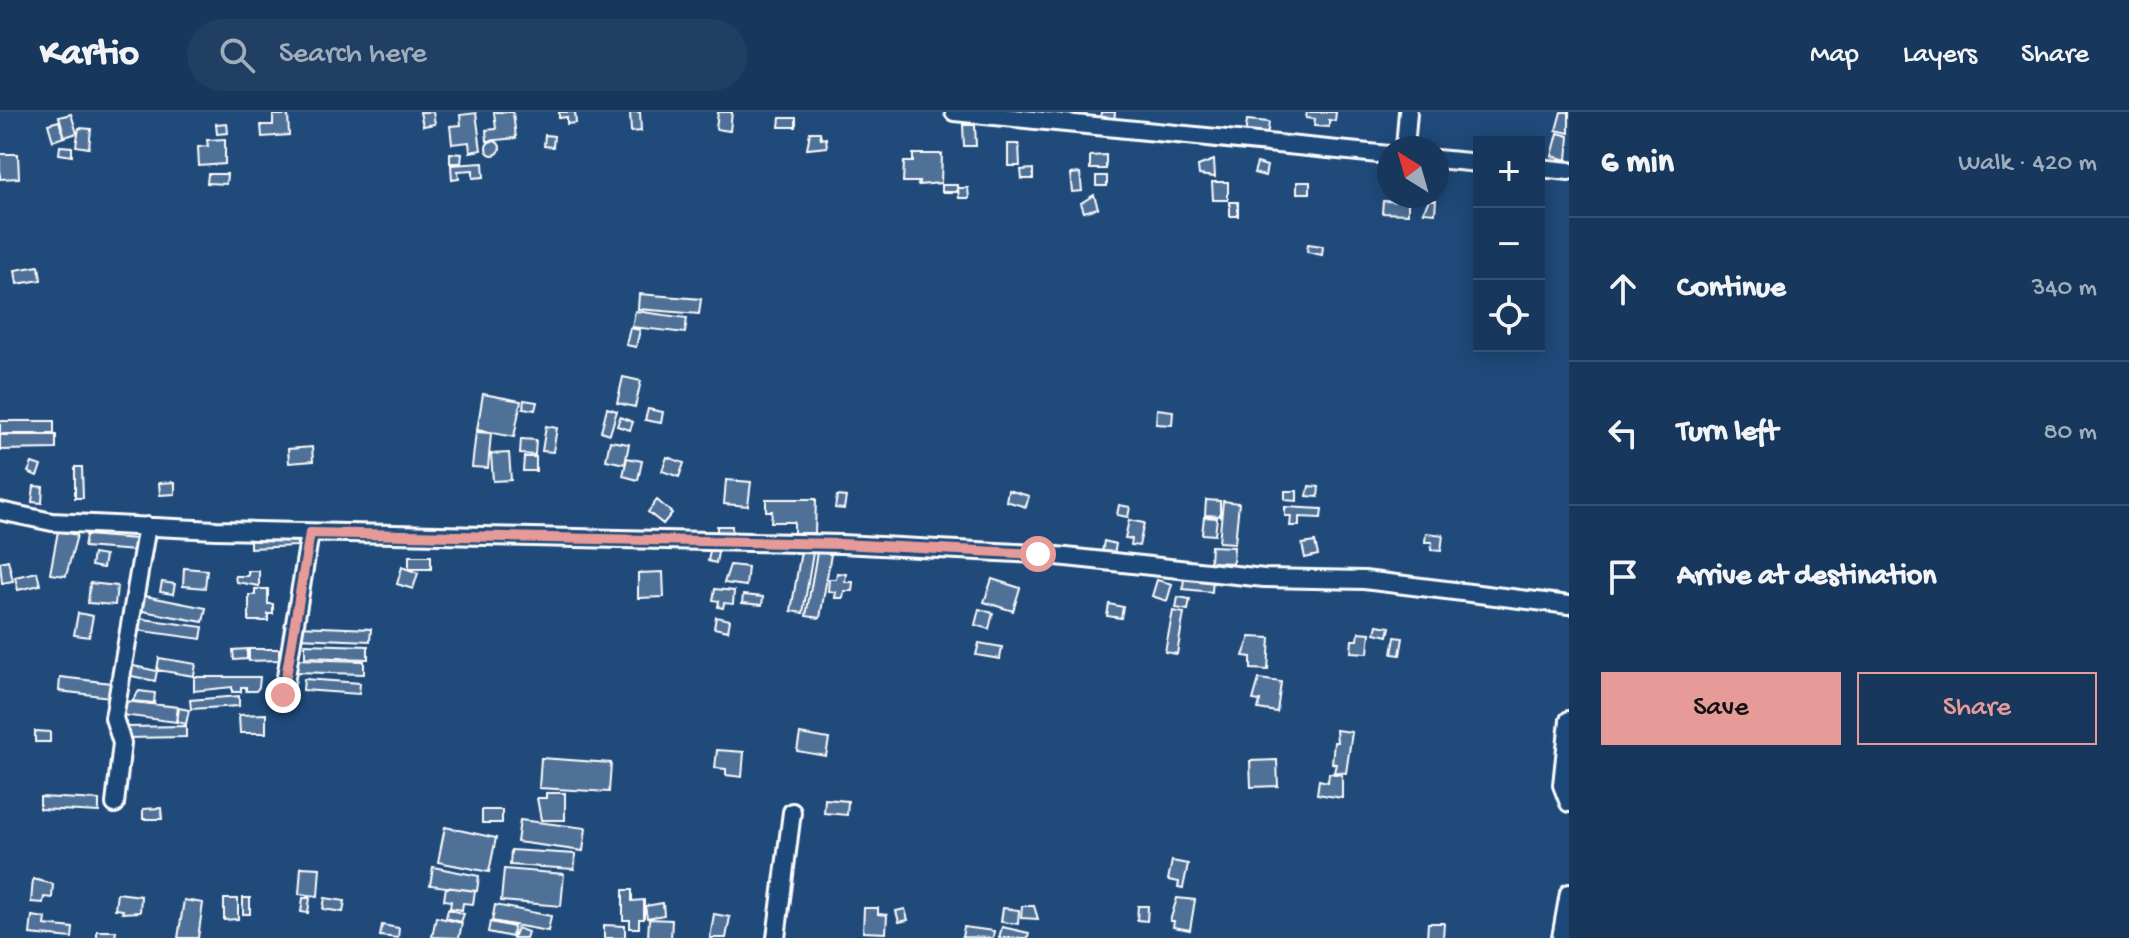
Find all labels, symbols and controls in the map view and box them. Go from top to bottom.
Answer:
search box [187,19,747,91]
text: Kartio [40,33,139,77]
icon: search [215,33,259,77]
text: Search here [279,38,427,73]
text: Map [1810,39,1859,72]
text: Layers [1903,39,1977,72]
text: Share [2021,39,2089,72]
north arrow [1377,136,1449,208]
map controls [1473,136,1545,352]
button: + [1473,136,1545,208]
text: 6 min [1601,144,1674,184]
text: Walk · 420 m [1958,149,2097,180]
button: − [1473,208,1545,280]
icon: ahead [1601,267,1645,311]
text: Continue [1677,272,1786,307]
text: 340 m [2032,274,2097,305]
button: locate [1473,280,1545,352]
icon: left [1601,411,1645,455]
text: Turn left [1677,416,1778,451]
text: 80 m [2043,418,2097,449]
route start [1020,536,1056,572]
icon: arrive [1601,555,1645,599]
text: Arrive at destination [1677,560,1937,595]
button: Save [1601,672,1841,745]
button: Share [1857,672,2097,745]
route end [265,677,301,713]

